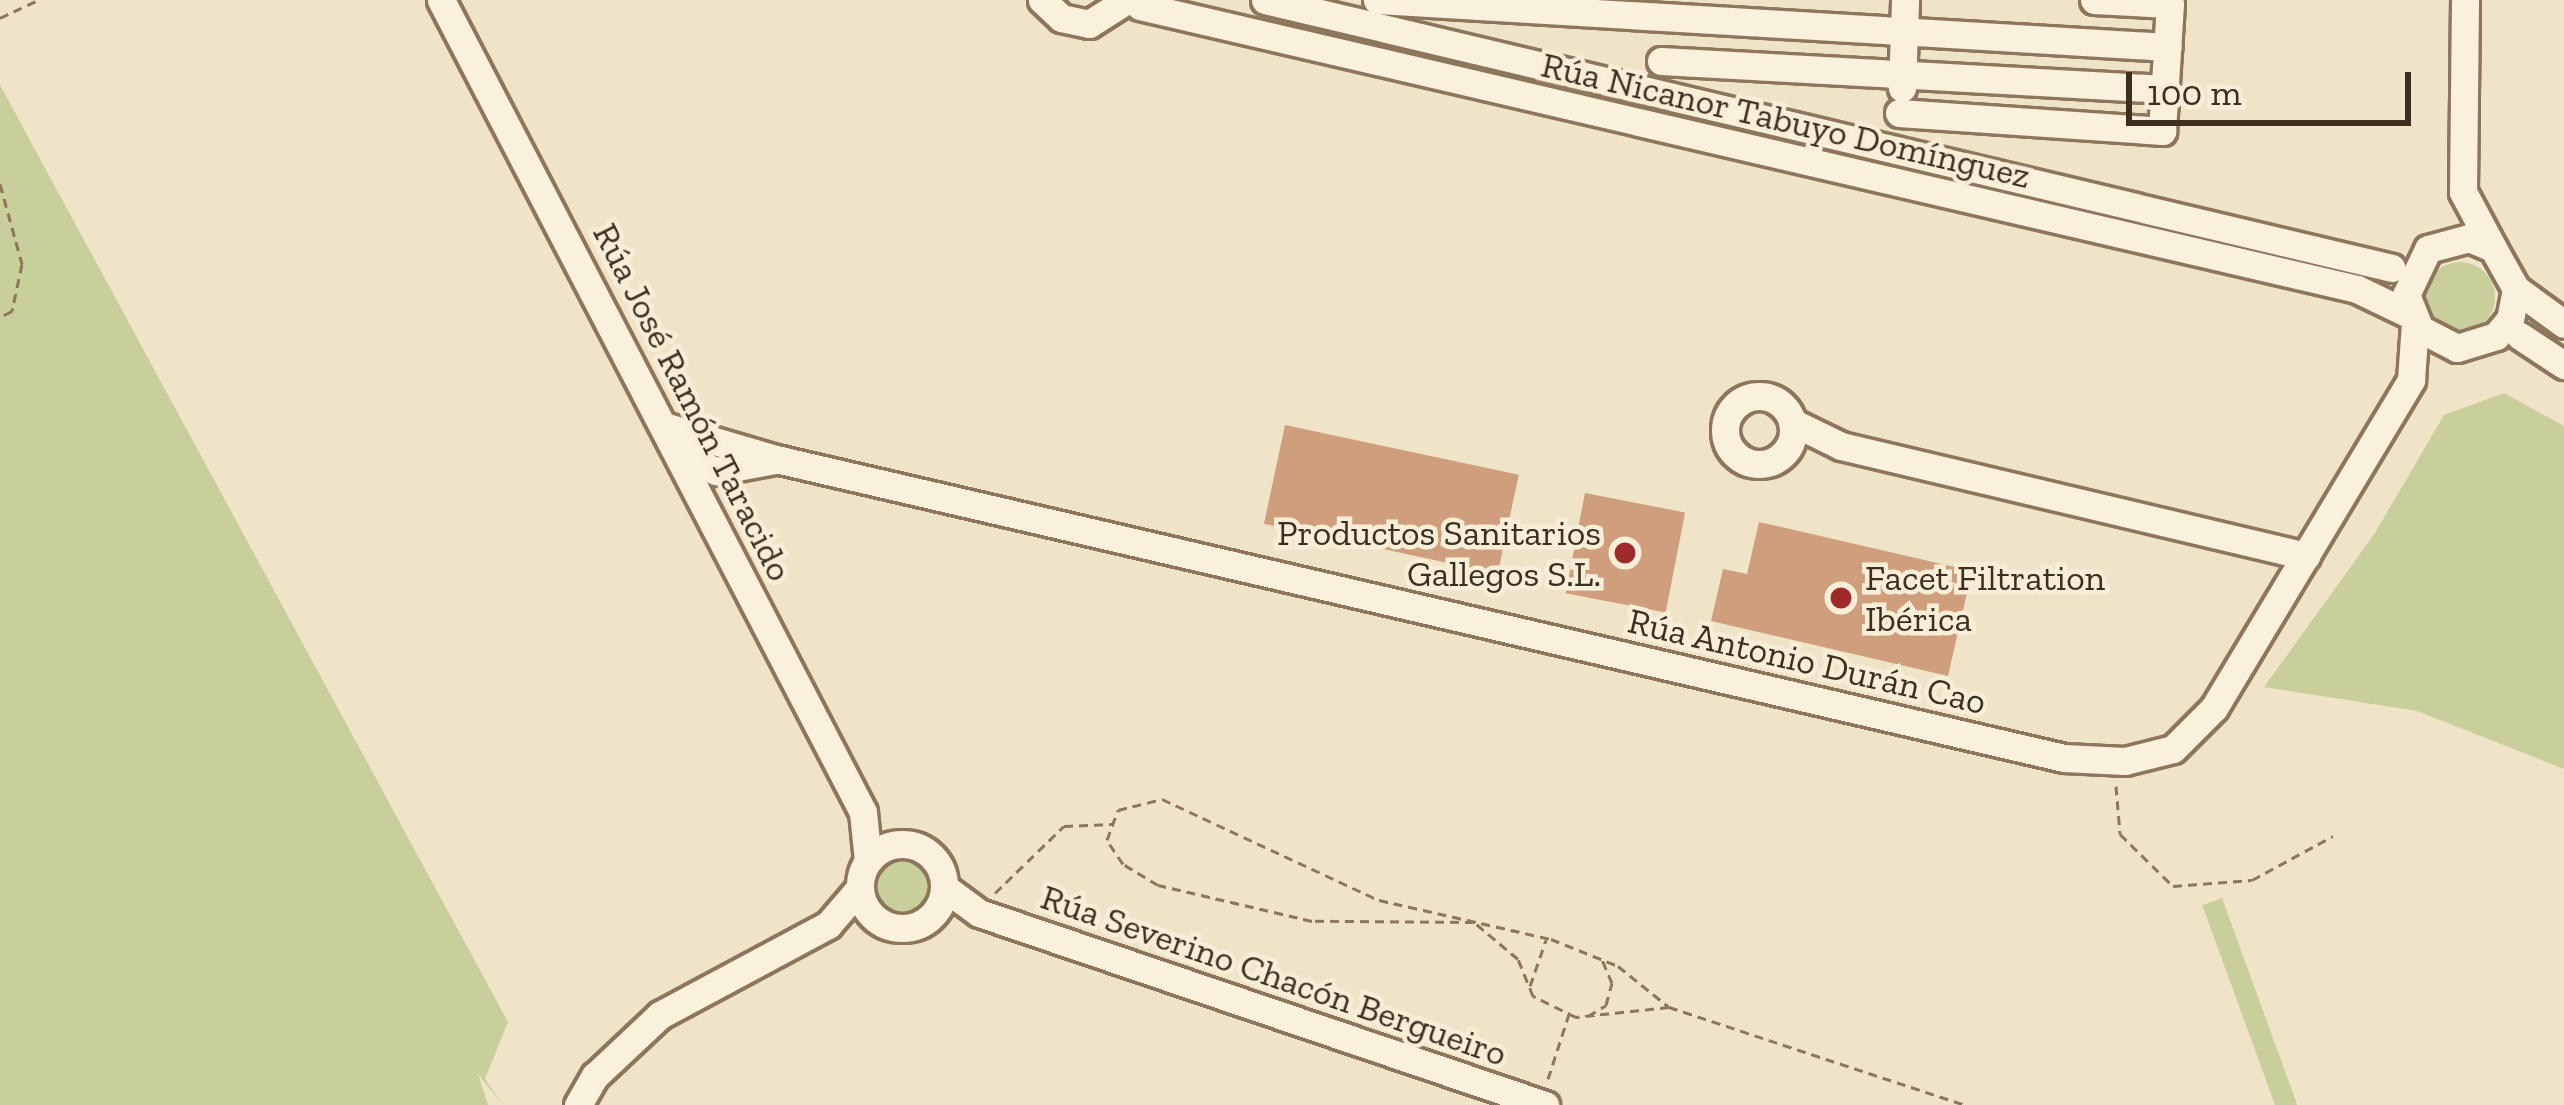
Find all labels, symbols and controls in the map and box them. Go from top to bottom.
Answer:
street label: Rúa Nicanor Tabuyo Domínguez [1537,43,2035,197]
scale bar [2132,48,2417,122]
text: 100 m [2147,71,2242,114]
street label: Rúa José Ramón Taracido [584,215,802,589]
place label: Productos Sanitarios Gallegos S.L. [1277,510,1601,595]
marker: Productos Sanitarios Gallegos S.L. [1612,540,1638,566]
place label: Facet Filtration Ibérica [1865,555,2105,640]
marker: Facet Filtration Ibérica [1828,585,1854,611]
street label: Rúa Antonio Durán Cao [1623,599,1991,723]
street label: Rúa Severino Chacón Bergueiro [1036,875,1512,1075]

